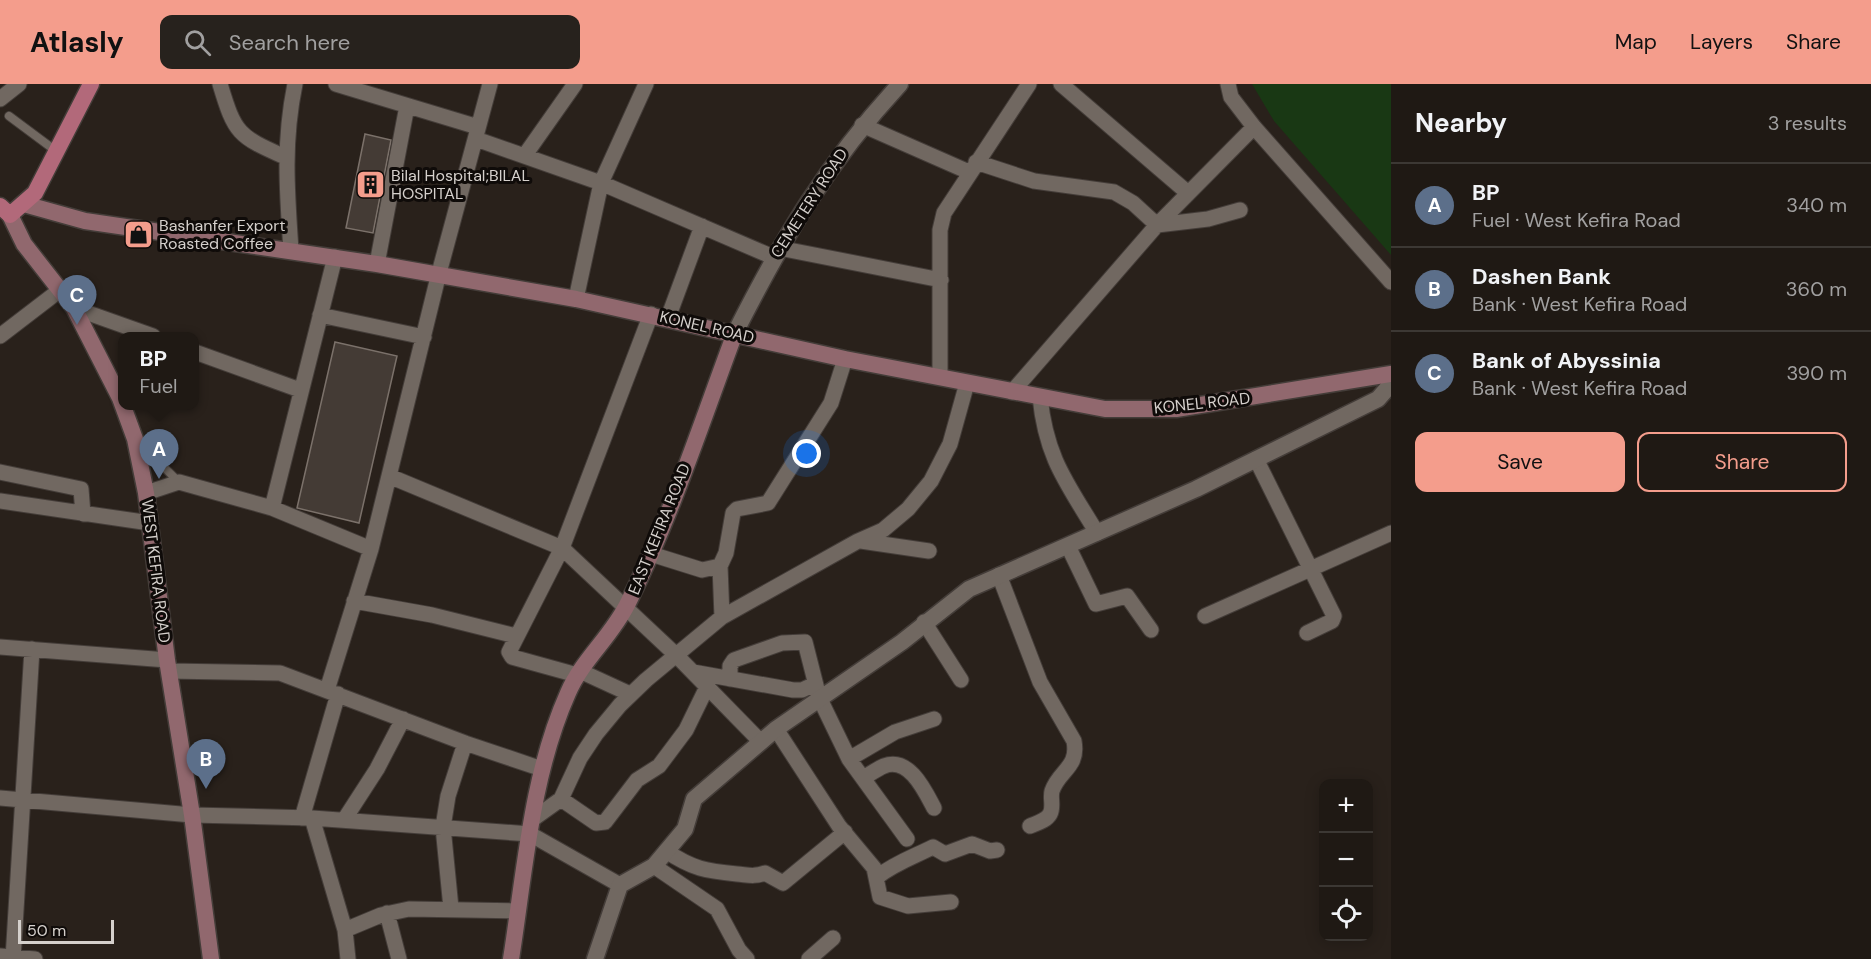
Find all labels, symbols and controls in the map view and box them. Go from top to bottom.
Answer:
search box [160,15,580,69]
text: Atlasly [30,24,124,61]
icon: search [181,26,214,59]
text: Search here [229,28,350,57]
text: Map [1615,28,1657,56]
text: Layers [1690,28,1753,56]
text: Share [1786,28,1841,56]
text: Nearby [1415,106,1507,140]
text: 3 results [1768,110,1847,136]
street label: CEMETERY ROAD [766,144,852,262]
place label: Bilal Hospital;BILAL HOSPITAL [391,165,530,204]
building icon: Bilal Hospital;BILAL HOSPITAL [354,168,386,200]
text: BP [1472,178,1500,207]
text: A [1427,192,1442,218]
text: 340 m [1786,192,1847,218]
text: Fuel · West Kefira Road [1472,207,1681,233]
place label: Bashanfer Export Roasted Coffee [159,215,286,254]
shop icon: Bashanfer Export Roasted Coffee [122,218,154,250]
text: Dashen Bank [1472,262,1611,291]
pin: C [58,276,97,325]
text: B [1428,276,1441,302]
text: 360 m [1786,276,1847,302]
text: Bank · West Kefira Road [1472,291,1687,317]
street label: KONEL ROAD [658,306,756,348]
popup [118,332,199,410]
text: BP [140,344,167,373]
text: Bank of Abyssinia [1472,346,1661,375]
text: C [1427,360,1442,386]
text: 390 m [1786,360,1847,386]
text: Fuel [140,373,177,399]
text: Bank · West Kefira Road [1472,375,1687,401]
street label: KONEL ROAD [1153,388,1251,418]
pin: A [140,430,178,479]
button: Save [1415,432,1625,492]
button: Share [1637,432,1847,492]
your location [792,439,821,468]
street label: EAST KEFIRA ROAD [623,460,695,598]
street label: WEST KEFIRA ROAD [137,498,175,644]
pin: B [186,740,226,789]
map controls [1319,779,1373,941]
button: + [1319,779,1373,833]
button: − [1319,833,1373,887]
button: locate [1319,887,1373,941]
scale bar [18,917,114,944]
text: 50 m [27,920,66,941]

